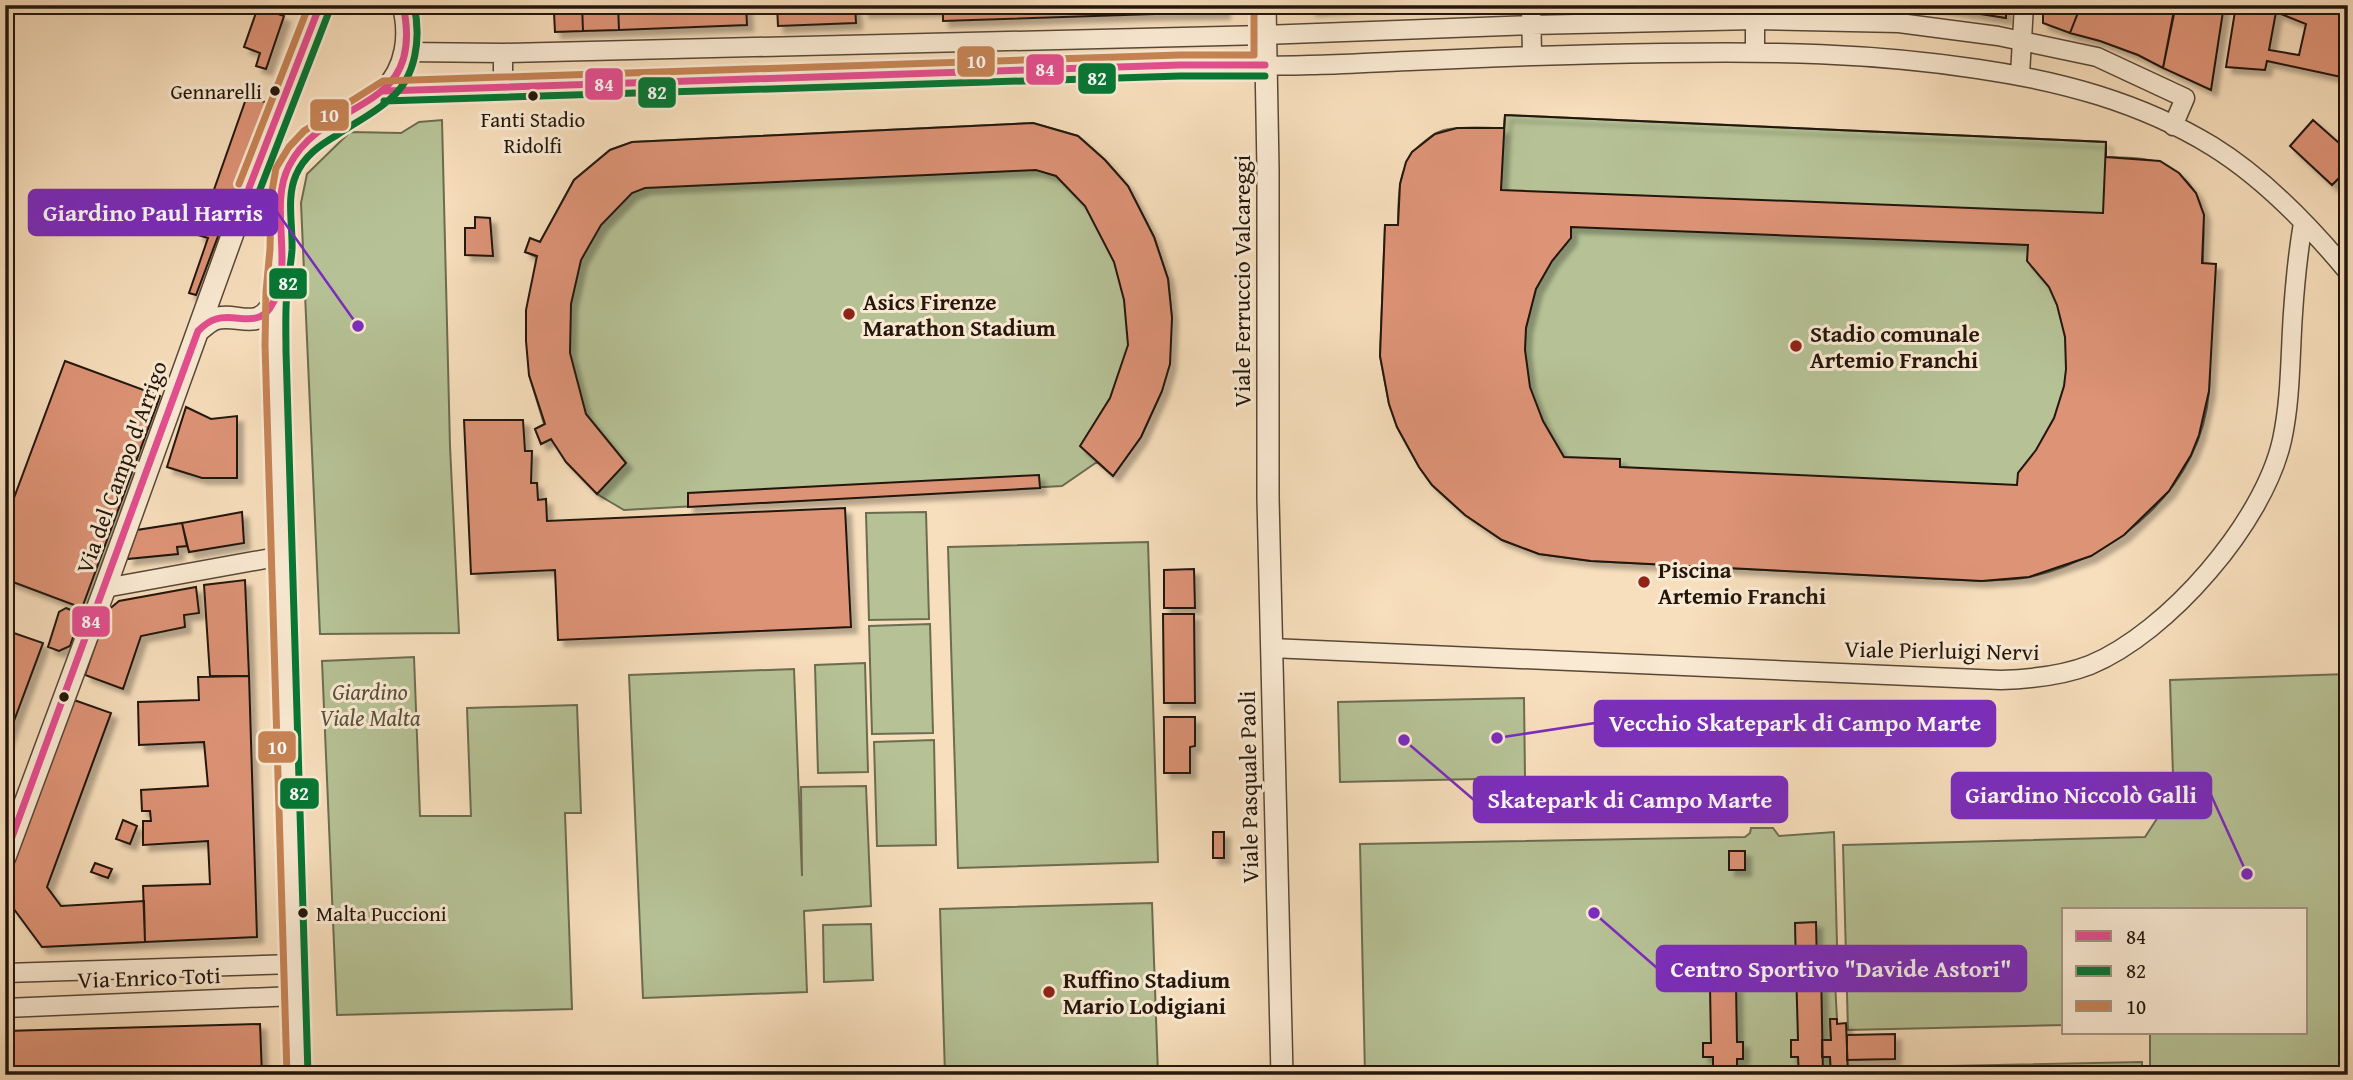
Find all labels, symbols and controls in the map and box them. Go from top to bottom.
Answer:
line badge: 10 [956,45,996,78]
text: 10 [966,47,986,75]
line badge: 84 [1025,53,1065,86]
text: 84 [1035,55,1055,83]
line badge: 82 [1077,62,1117,95]
text: 82 [1087,64,1107,92]
line badge: 84 [584,67,624,101]
text: 84 [594,70,614,98]
place label: Gennarelli [170,76,262,107]
line badge: 82 [637,76,677,109]
text: 82 [647,78,667,106]
marker: Gennarelli [268,84,282,98]
marker: Fanti Stadio Ridolfi [526,89,540,103]
line badge: 10 [309,98,350,132]
text: 10 [319,101,339,129]
place label: Fanti Stadio Ridolfi [481,104,585,161]
street label: Viale Ferruccio Valcareggi [1225,155,1258,407]
callout: Giardino Paul Harris [29,190,277,235]
text: Giardino Paul Harris [43,195,263,230]
line badge: 82 [268,267,308,300]
text: 82 [278,269,298,297]
place label: Asics Firenze Marathon Stadium [863,285,1056,344]
marker: Asics Firenze Marathon Stadium [841,306,857,322]
place label: Stadio comunale Artemio Franchi [1810,317,1980,376]
marker: Stadio comunale Artemio Franchi [1788,338,1804,354]
street label: Via del Campo d'Arrigo [67,356,175,578]
place label: Piscina Artemio Franchi [1658,553,1826,612]
marker: Piscina Artemio Franchi [1636,574,1652,590]
line badge: 84 [71,605,111,638]
text: 84 [81,607,101,635]
street label: Viale Pierluigi Nervi [1844,632,2040,668]
park label: Giardino Viale Malta [319,675,421,734]
unlabelled marker [57,690,71,704]
street label: Viale Pasquale Paoli [1230,690,1266,884]
callout: Vecchio Skatepark di Campo Marte [1595,701,1995,746]
text: Vecchio Skatepark di Campo Marte [1609,705,1982,740]
line badge: 10 [257,730,297,764]
text: 10 [267,733,287,761]
callout: Giardino Niccolò Galli [1952,773,2211,818]
line badge: 82 [279,777,320,810]
callout: Skatepark di Campo Marte [1474,777,1787,822]
text: Giardino Niccolò Galli [1965,777,2197,812]
text: 82 [289,779,309,807]
text: Skatepark di Campo Marte [1488,782,1773,817]
place label: Malta Puccioni [316,898,447,929]
marker: Malta Puccioni [296,906,310,920]
legend [2062,908,2308,1034]
text: 84 [2126,921,2146,952]
callout: Centro Sportivo "Davide Astori" [1657,946,2026,991]
text: Centro Sportivo "Davide Astori" [1670,951,2012,986]
text: 82 [2126,955,2146,986]
street label: Via Enrico Toti [77,958,221,996]
place label: Ruffino Stadium Mario Lodigiani [1063,963,1231,1022]
marker: Ruffino Stadium Mario Lodigiani [1041,984,1057,1000]
text: 10 [2126,991,2146,1022]

